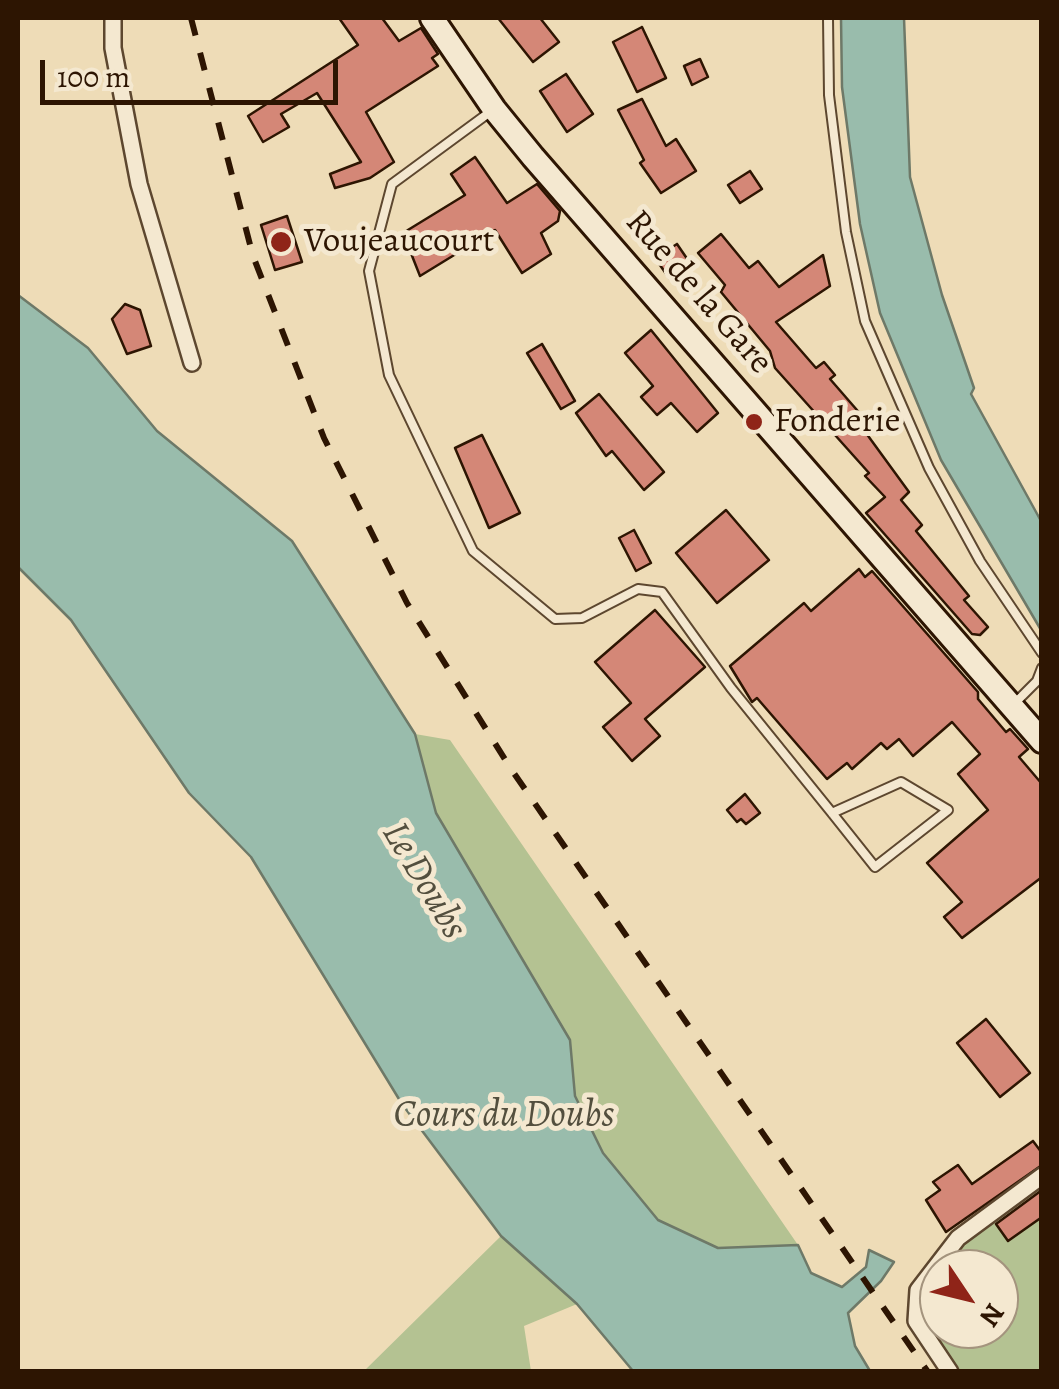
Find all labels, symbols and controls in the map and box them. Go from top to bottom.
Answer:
scale bar [45,40,342,102]
text: 100 m [57,57,130,97]
street label: Rue de la Gare [616,203,780,383]
place label: Voujeaucourt [304,221,494,263]
marker: Voujeaucourt [268,229,294,255]
place label: Fonderie [774,401,900,443]
marker: Fonderie [743,411,765,433]
water label: Le Doubs [370,814,476,948]
water label: Cours du Doubs [394,1094,614,1140]
north arrow [919,1249,1019,1349]
text: N [971,1296,1013,1334]

